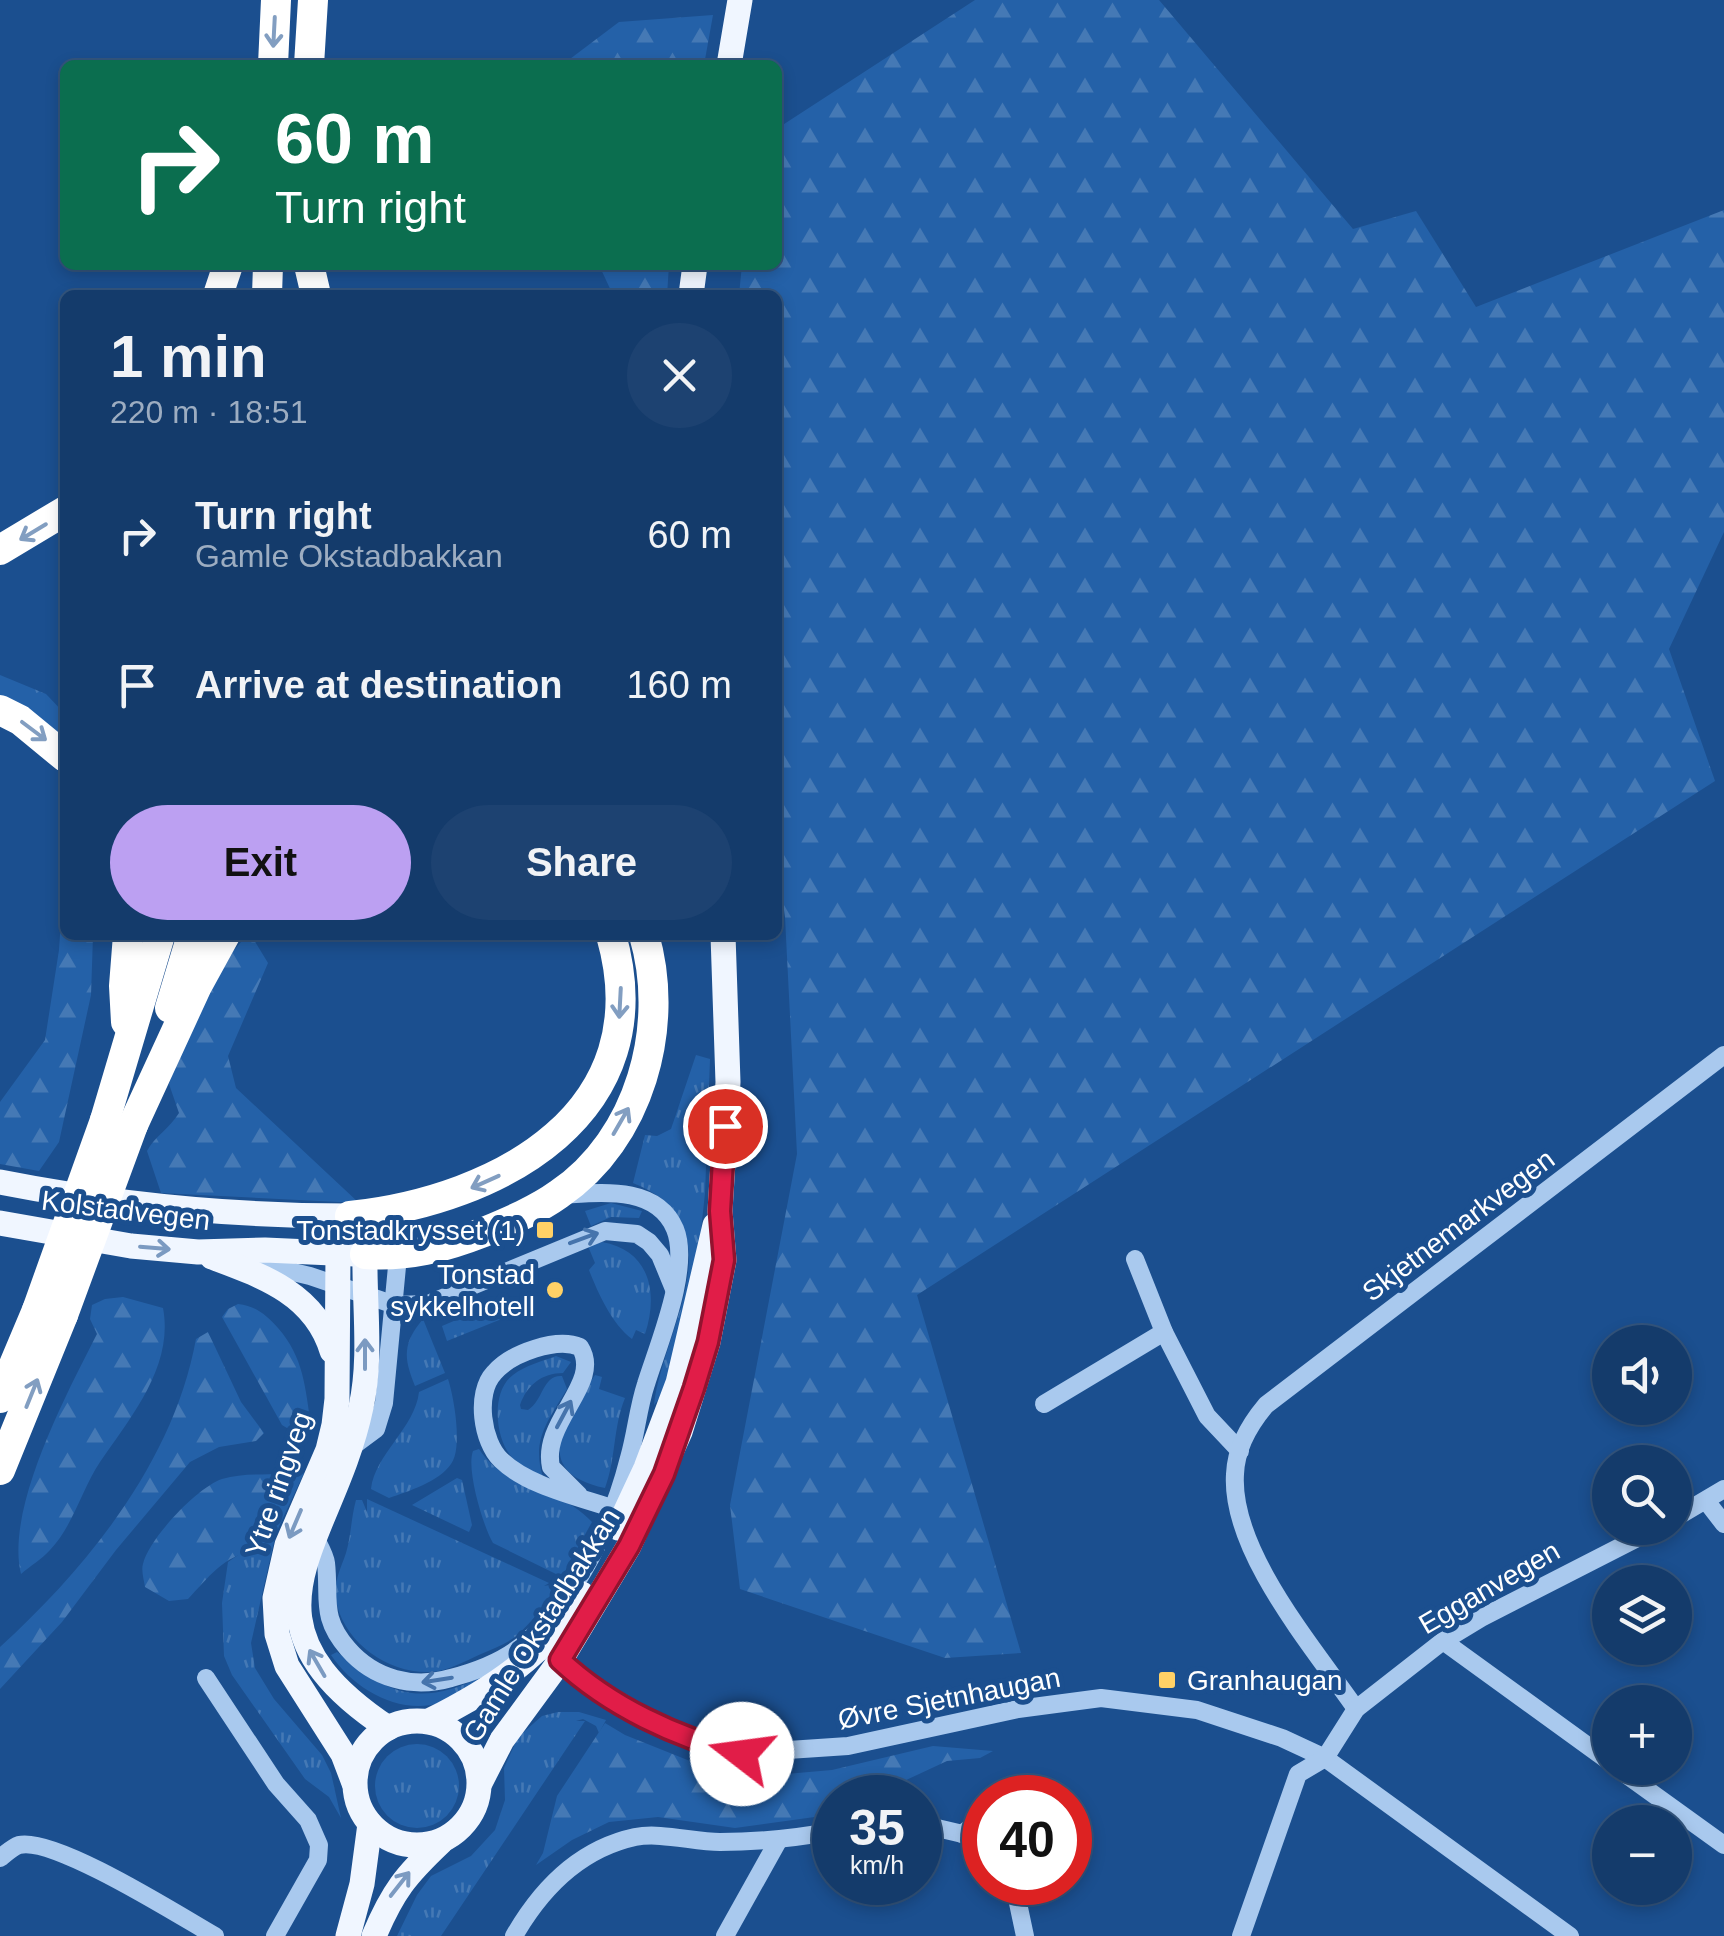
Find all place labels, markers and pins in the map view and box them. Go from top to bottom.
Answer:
pin [683,1084,768,1169]
place label: Tonstadkrysset (1) [296,1215,525,1246]
marker: Tonstadkrysset (1) [534,1219,556,1241]
place label: Tonstad sykkelhotell [390,1259,535,1322]
marker: Tonstad sykkelhotell [544,1279,566,1301]
place label: Granhaugan [1187,1665,1343,1696]
marker: Granhaugan [1156,1669,1178,1691]

